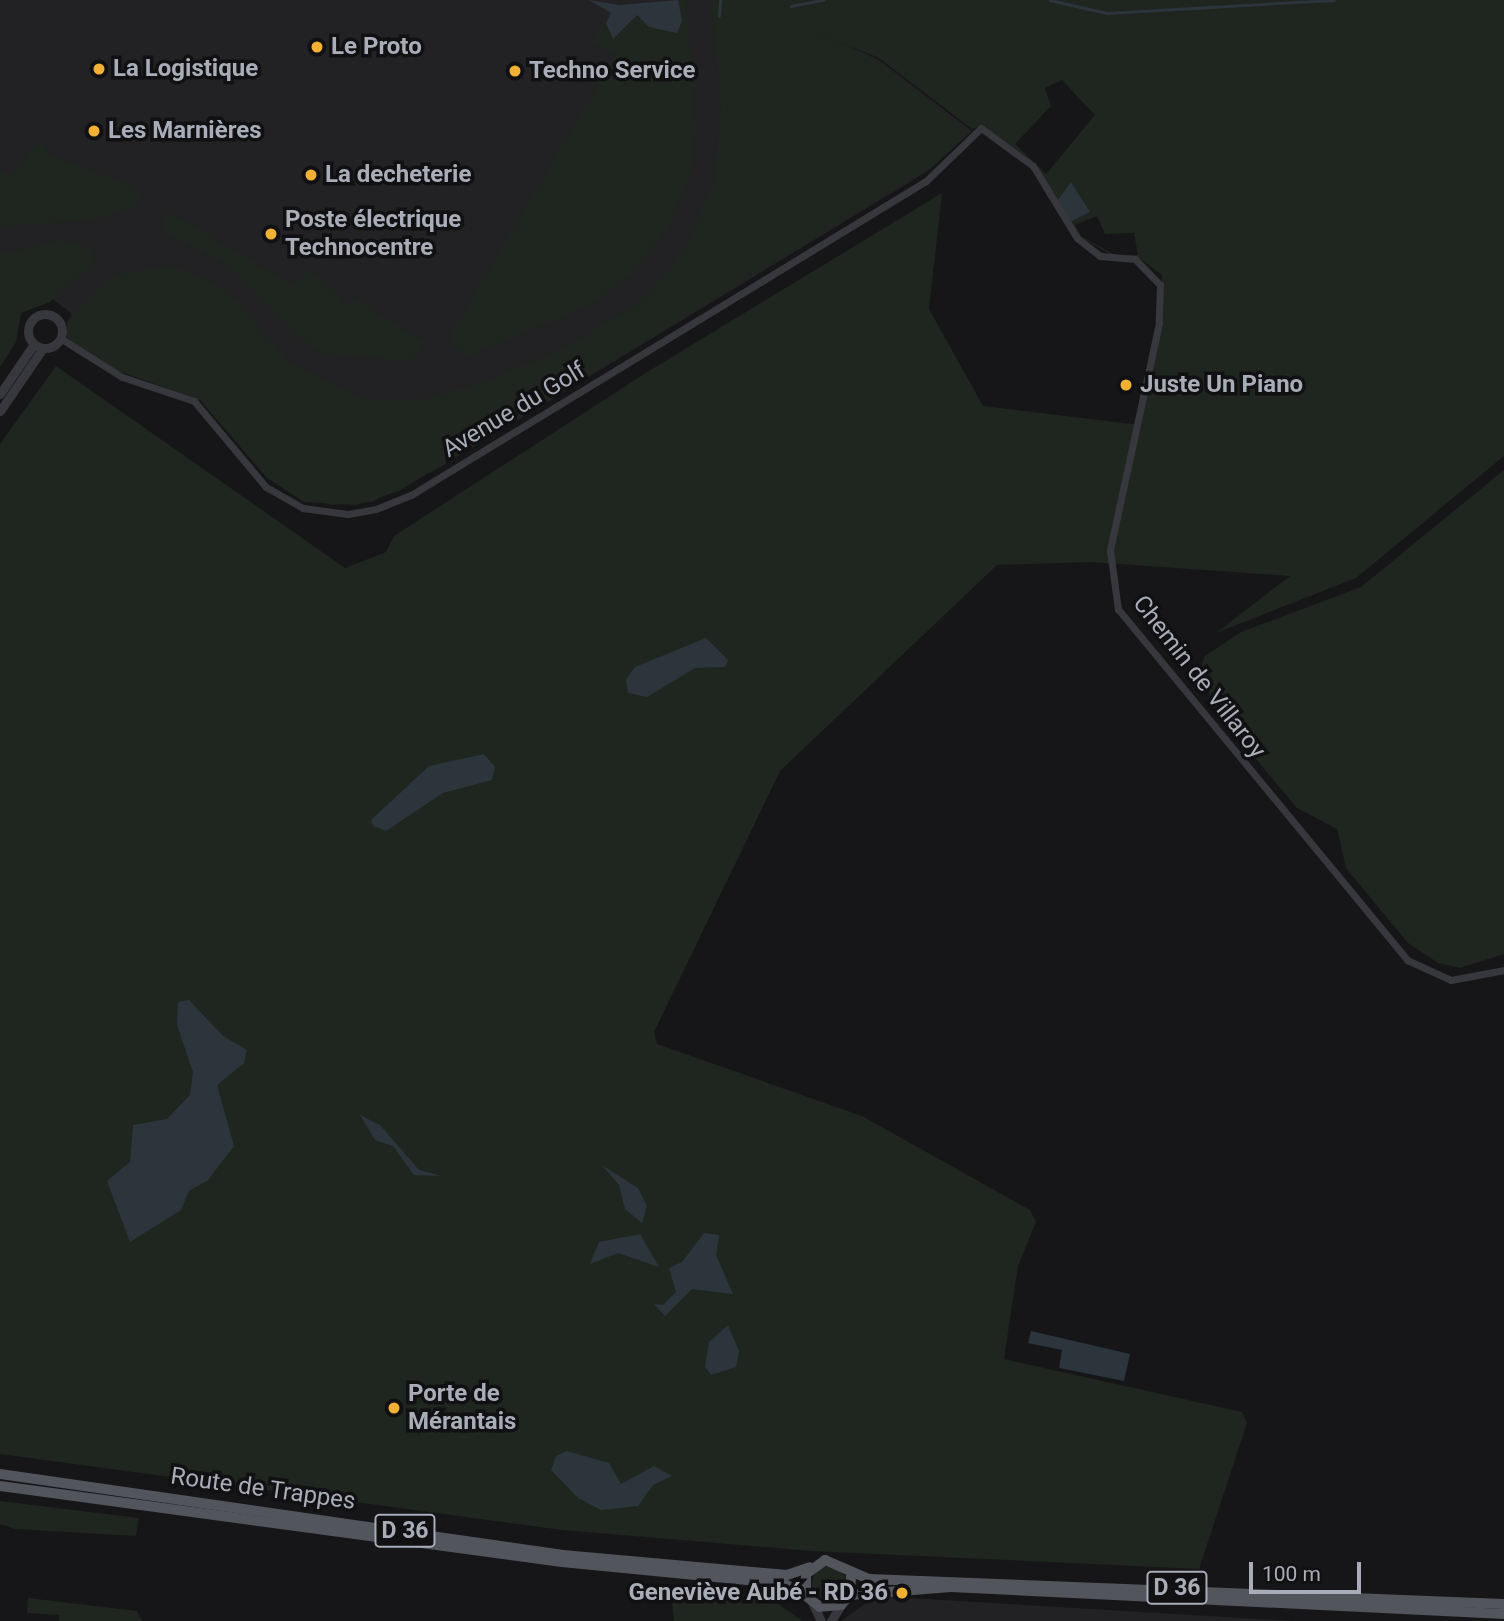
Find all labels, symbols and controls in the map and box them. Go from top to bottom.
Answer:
place label: Le Proto [331,33,422,61]
marker: Le Proto [309,39,325,55]
place label: La Logistique [113,55,258,83]
place label: Techno Service [529,57,695,85]
marker: La Logistique [91,61,107,77]
marker: Techno Service [507,63,523,79]
place label: Les Marnières [108,117,262,145]
marker: Les Marnières [86,123,102,139]
place label: La decheterie [325,161,471,189]
marker: La decheterie [303,167,319,183]
place label: Poste électrique Technocentre [285,206,461,262]
marker: Poste électrique Technocentre [263,226,279,242]
street label: Avenue du Golf [437,356,591,464]
place label: Juste Un Piano [1140,371,1303,399]
marker: Juste Un Piano [1118,377,1134,393]
street label: Chemin de Villaroy [1127,590,1271,764]
place label: Porte de Mérantais [408,1380,516,1436]
marker: Porte de Mérantais [386,1400,402,1416]
street label: Route de Trappes [169,1462,357,1516]
road number: D 36 [374,1512,436,1550]
scale bar [1252,1548,1364,1592]
text: 100 m [1262,1562,1321,1586]
road number: D 36 [1146,1568,1208,1608]
place label: Geneviève Aubé - RD 36 [628,1579,888,1607]
marker: Geneviève Aubé - RD 36 [894,1585,910,1601]

